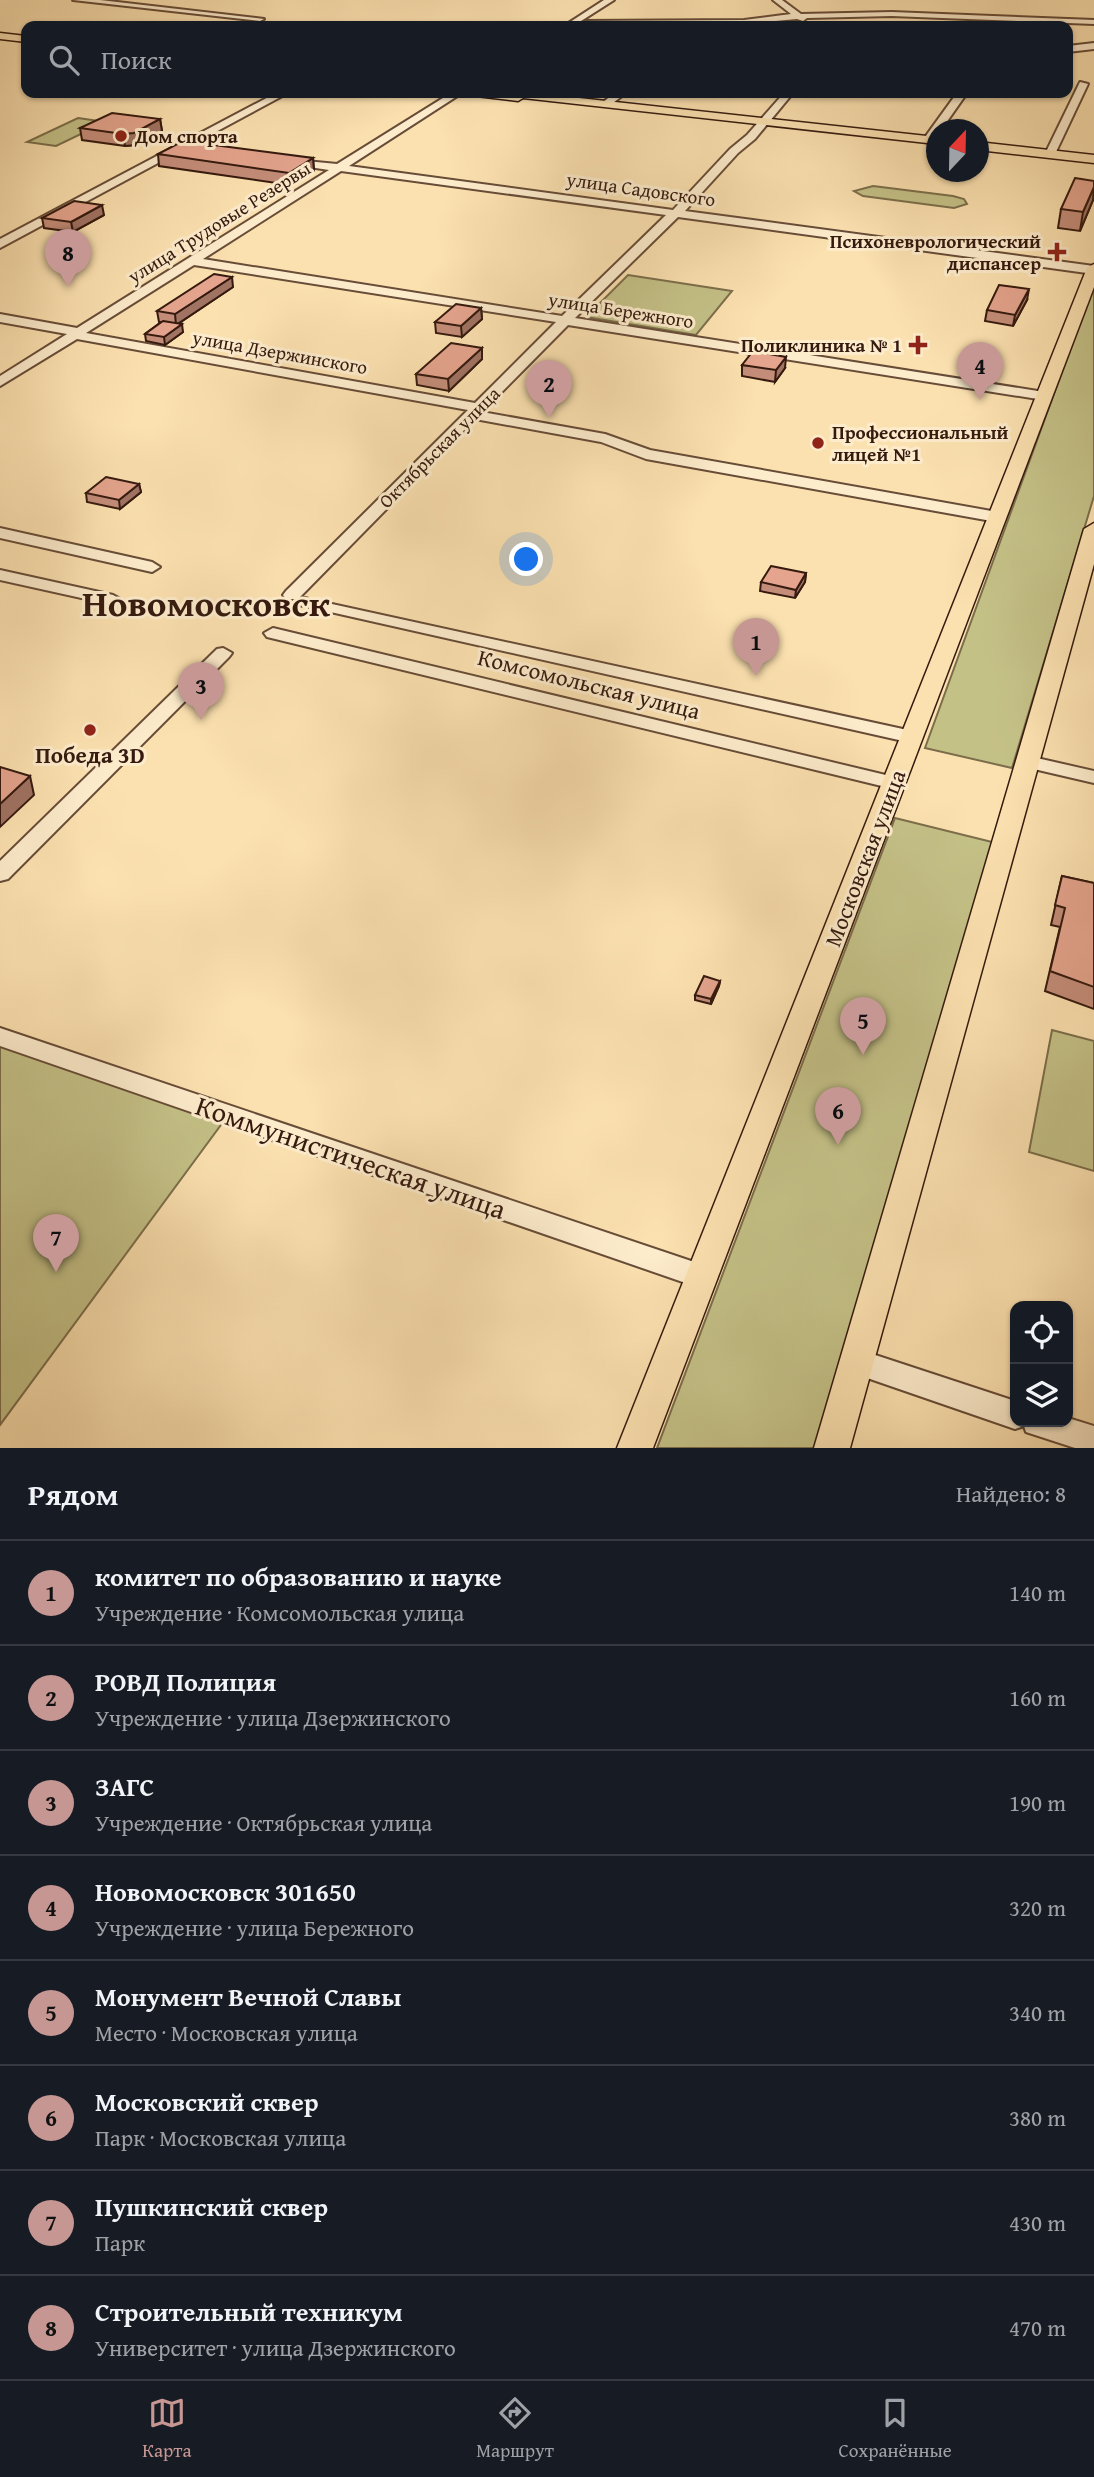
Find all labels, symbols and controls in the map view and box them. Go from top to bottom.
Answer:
search box [21,21,1073,98]
text: Поиск [101,40,172,79]
icon: search [45,41,83,79]
north arrow [926,119,989,182]
place label: Дом спорта [134,122,238,150]
marker: Дом спорта [113,128,129,144]
street label: улица Трудовые Резервы [121,154,316,290]
street label: улица Садовского [564,165,717,213]
place label: Психоневрологический диспансер [830,227,1041,277]
pin: 8 [45,229,91,287]
marker: Психоневрологический диспансер [1047,242,1067,262]
street label: улица Бережного [545,285,696,335]
street label: улица Дзержинского [189,323,370,381]
place label: Поликлиника № 1 [741,331,902,359]
marker: Поликлиника № 1 [908,335,928,355]
pin: 4 [957,342,1003,400]
pin: 2 [526,360,572,418]
street label: Октябрьская улица [372,380,506,514]
place label: Профессиональный лицей №1 [832,418,1009,468]
marker: Профессиональный лицей №1 [810,435,826,451]
your location [509,542,543,576]
district label: Новомосковск [82,575,331,630]
pin: 1 [733,618,779,676]
street label: Комсомольская улица [475,640,704,727]
pin: 3 [178,662,224,720]
marker: Победа 3D [82,722,98,738]
place label: Победа 3D [35,738,145,771]
street label: Московская улица [816,765,913,951]
pin: 5 [840,997,886,1055]
street label: Коммунистическая улица [191,1084,512,1229]
pin: 6 [815,1087,861,1145]
pin: 7 [33,1214,79,1272]
map controls [1010,1301,1073,1427]
button: locate [1010,1301,1073,1364]
button: layers [1010,1364,1073,1427]
text: Рядом [28,1472,119,1516]
text: Найдено: 8 [956,1477,1066,1510]
text: комитет по образованию и науке [95,1557,502,1596]
text: 1 [45,1576,57,1609]
text: 140 m [1009,1576,1066,1609]
text: Учреждение · Комсомольская улица [95,1596,464,1629]
text: РОВД Полиция [95,1662,276,1701]
text: 2 [45,1681,57,1714]
text: 160 m [1009,1681,1066,1714]
text: Учреждение · улица Дзержинского [95,1701,451,1734]
text: ЗАГС [95,1767,154,1806]
text: 3 [45,1786,57,1819]
text: 190 m [1009,1786,1066,1819]
text: Учреждение · Октябрьская улица [95,1806,432,1839]
text: Новомосковск 301650 [95,1872,356,1911]
text: 4 [45,1891,57,1924]
text: 320 m [1009,1891,1066,1924]
text: Учреждение · улица Бережного [95,1911,414,1944]
text: Монумент Вечной Славы [95,1977,401,2016]
text: 5 [45,1996,57,2029]
text: 340 m [1009,1996,1066,2029]
text: Место · Московская улица [95,2016,358,2049]
text: Московский сквер [95,2082,319,2121]
text: 6 [45,2101,57,2134]
text: 380 m [1009,2101,1066,2134]
text: Парк · Московская улица [95,2121,346,2154]
text: Пушкинский сквер [95,2187,328,2226]
text: 7 [45,2206,57,2239]
text: 430 m [1009,2206,1066,2239]
text: Парк [95,2226,145,2259]
text: Строительный техникум [95,2292,403,2331]
text: 8 [45,2311,57,2344]
text: 470 m [1009,2311,1066,2344]
text: Университет · улица Дзержинского [95,2331,456,2364]
tab: Карта [142,2394,192,2464]
tab: Маршрут [476,2394,554,2464]
tab: Сохранённые [838,2394,952,2464]

